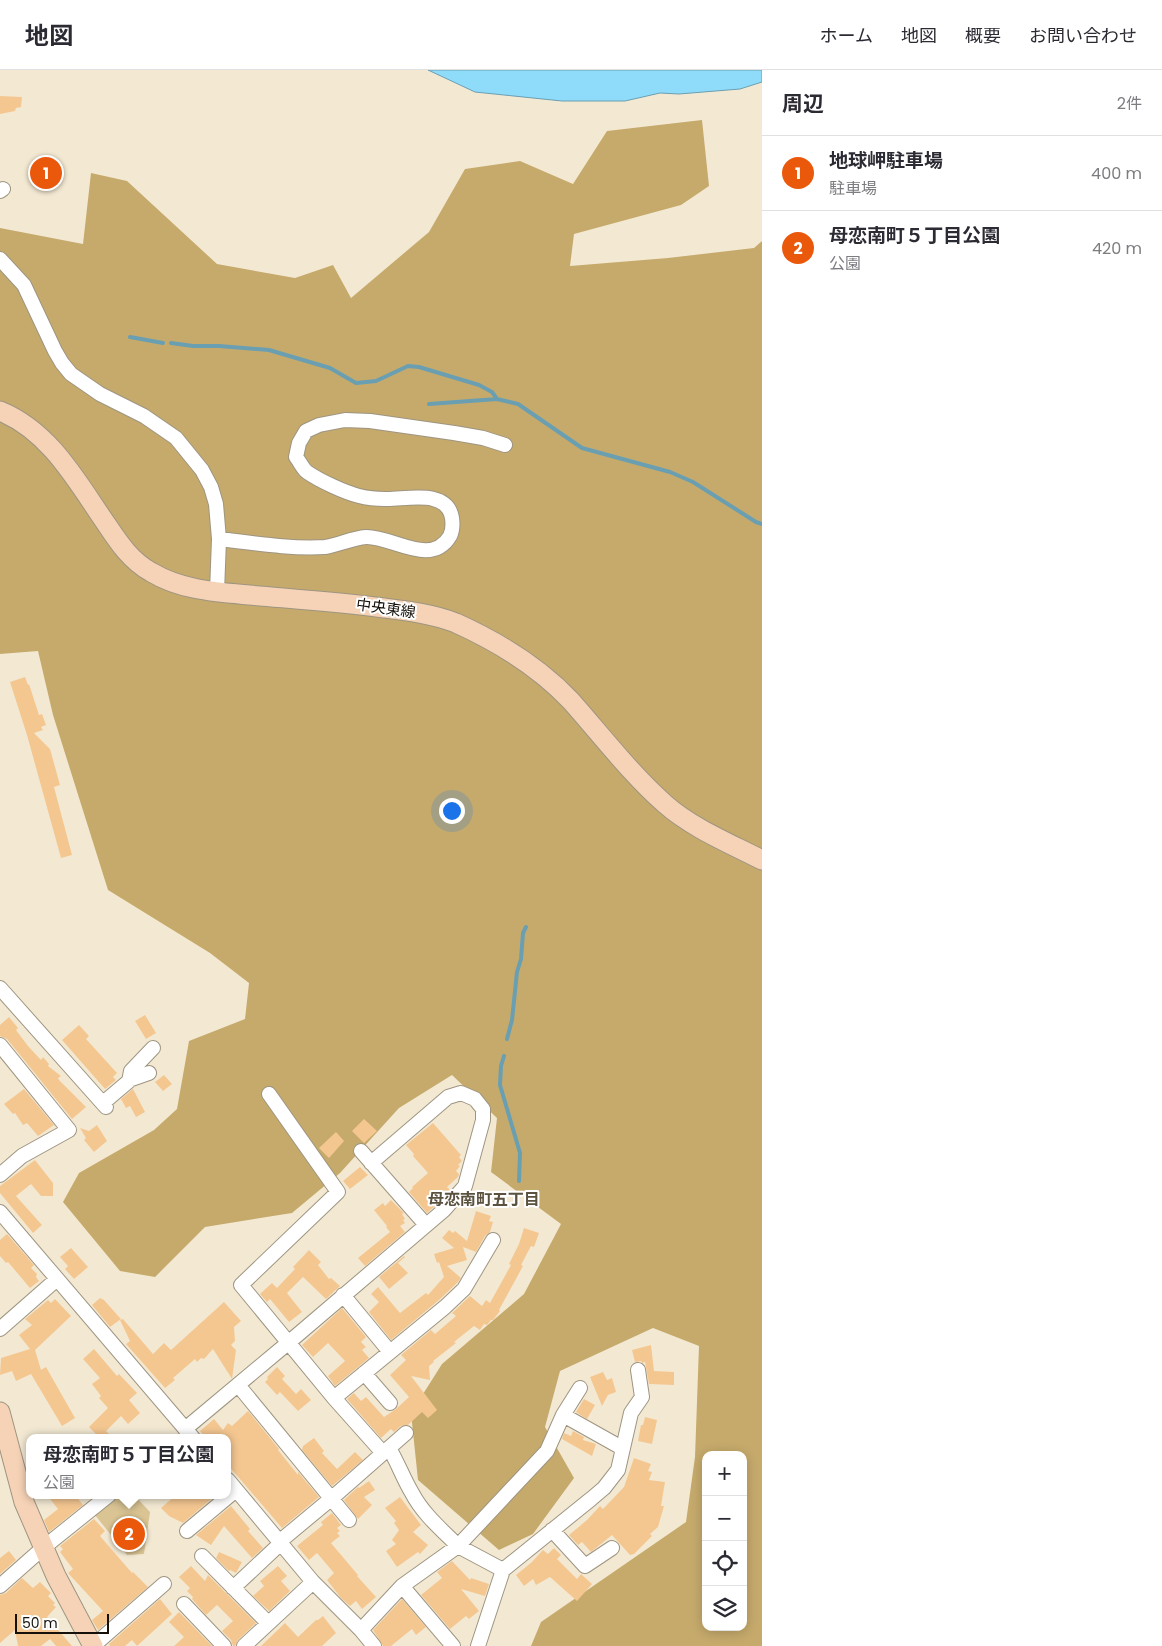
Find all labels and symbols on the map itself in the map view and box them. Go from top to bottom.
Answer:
pin: 1 [30,154,62,192]
street label: 中央東線 [355,593,417,623]
your location [439,798,465,824]
district label: 母恋南町五丁目 [428,1188,540,1211]
pin: 2 [113,1515,145,1553]
scale bar [15,1611,109,1634]

